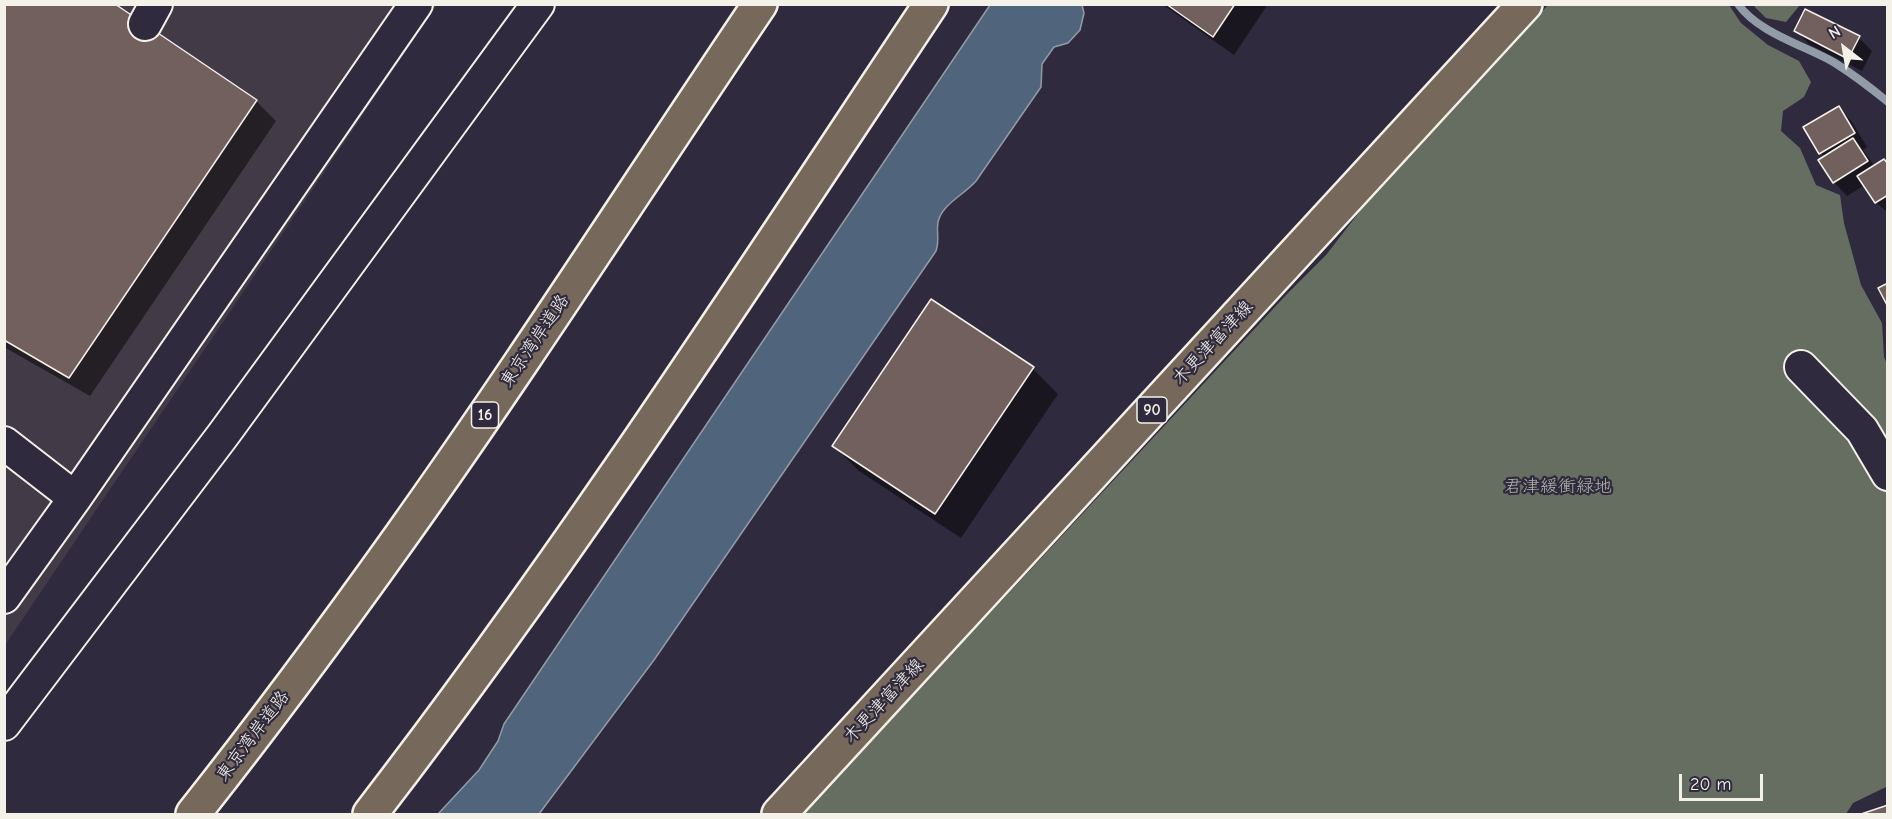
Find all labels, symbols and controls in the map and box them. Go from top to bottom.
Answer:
north arrow [1814,18,1874,78]
text: N [1826,22,1844,43]
street label: 東京湾岸道路 [496,290,574,392]
street label: 木更津富津線 [1168,296,1258,390]
road number: 90 [1137,397,1167,423]
road number: 16 [472,402,498,428]
park label: 君津緩衝緑地 [1504,476,1612,498]
street label: 木更津富津線 [839,654,929,748]
street label: 東京湾岸道路 [212,686,294,786]
scale bar [1682,762,1766,800]
text: 20 m [1690,774,1731,795]

